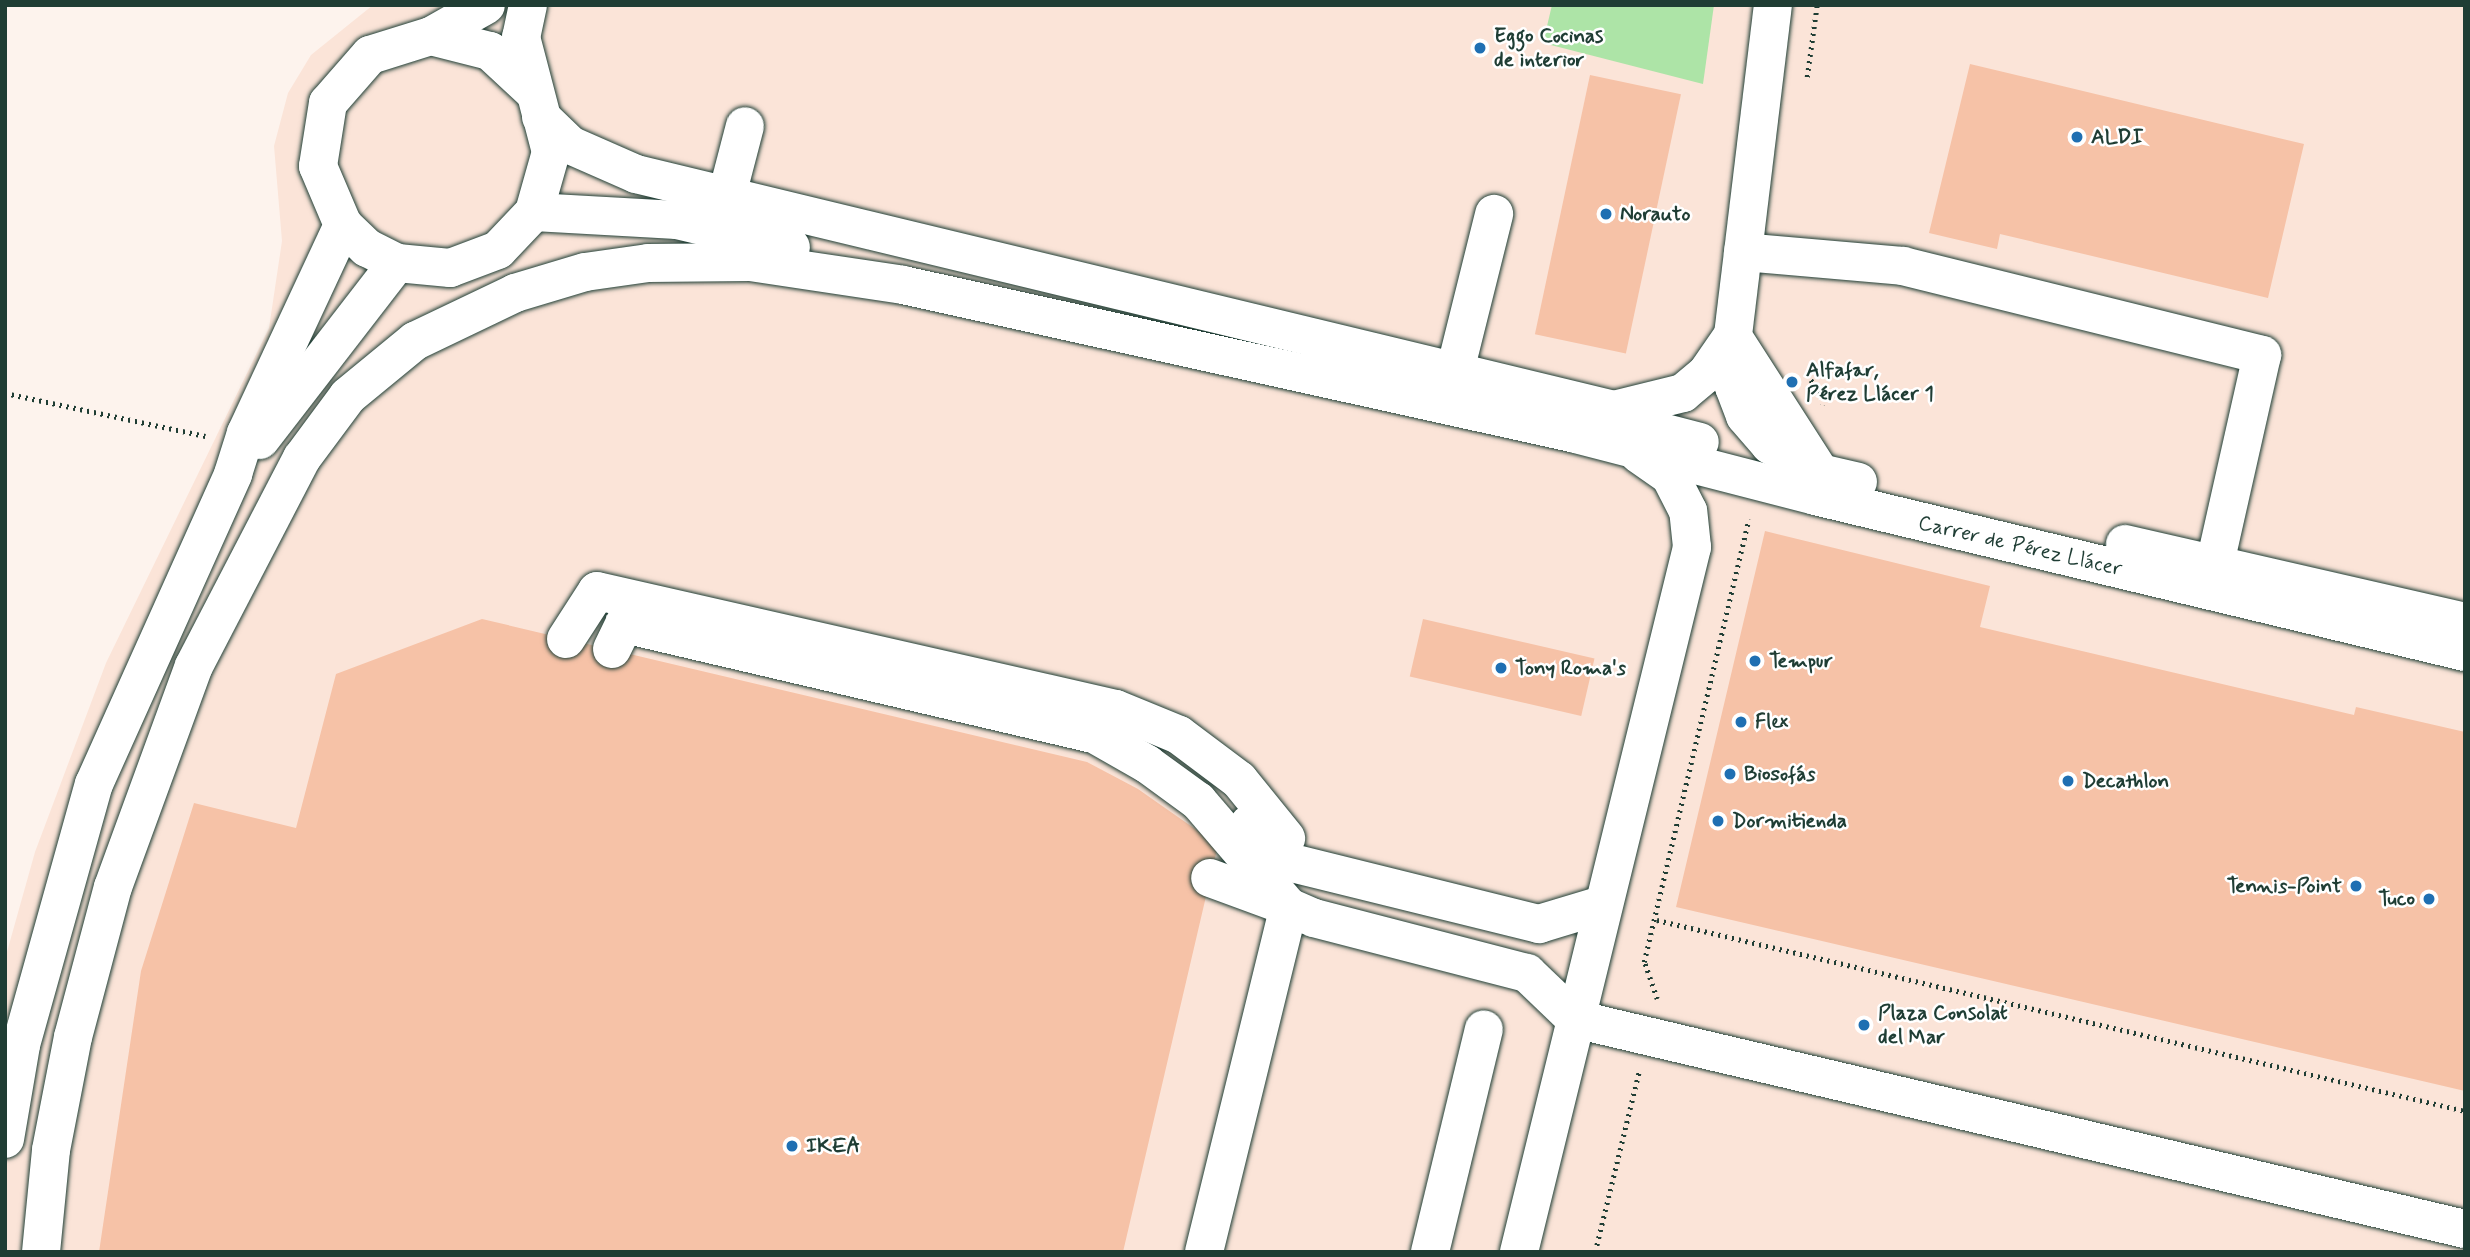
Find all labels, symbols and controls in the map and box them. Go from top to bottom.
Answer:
place label: Eggo Cocinas de interior [1494,23,1615,73]
marker: Eggo Cocinas de interior [1472,40,1488,56]
place label: ALDI [2091,124,2143,150]
marker: ALDI [2069,129,2085,145]
place label: Norauto [1620,201,1690,227]
marker: Norauto [1598,206,1614,222]
place label: Alfafar, Pérez Llácer 1 [1806,357,1934,407]
marker: Alfafar, Pérez Llácer 1 [1784,374,1800,390]
street label: Carrer de Pérez Llácer [1916,510,2124,582]
place label: Tempur [1769,648,1833,674]
marker: Tempur [1747,653,1763,669]
place label: Tony Roma's [1515,655,1626,681]
marker: Tony Roma's [1493,660,1509,676]
place label: Flex [1755,709,1788,735]
marker: Flex [1733,714,1749,730]
place label: Biosofás [1744,761,1815,787]
marker: Biosofás [1722,766,1738,782]
place label: Decathlon [2082,768,2169,794]
marker: Decathlon [2060,773,2076,789]
place label: Dormitienda [1732,808,1847,834]
marker: Dormitienda [1710,813,1726,829]
place label: Tennis-Point [2227,873,2342,899]
marker: Tennis-Point [2348,878,2364,894]
place label: Tuco [2378,886,2415,912]
marker: Tuco [2421,891,2437,907]
place label: Plaza Consolat del Mar [1878,1000,2010,1050]
marker: Plaza Consolat del Mar [1856,1017,1872,1033]
place label: IKEA [806,1133,860,1159]
marker: IKEA [784,1138,800,1154]

